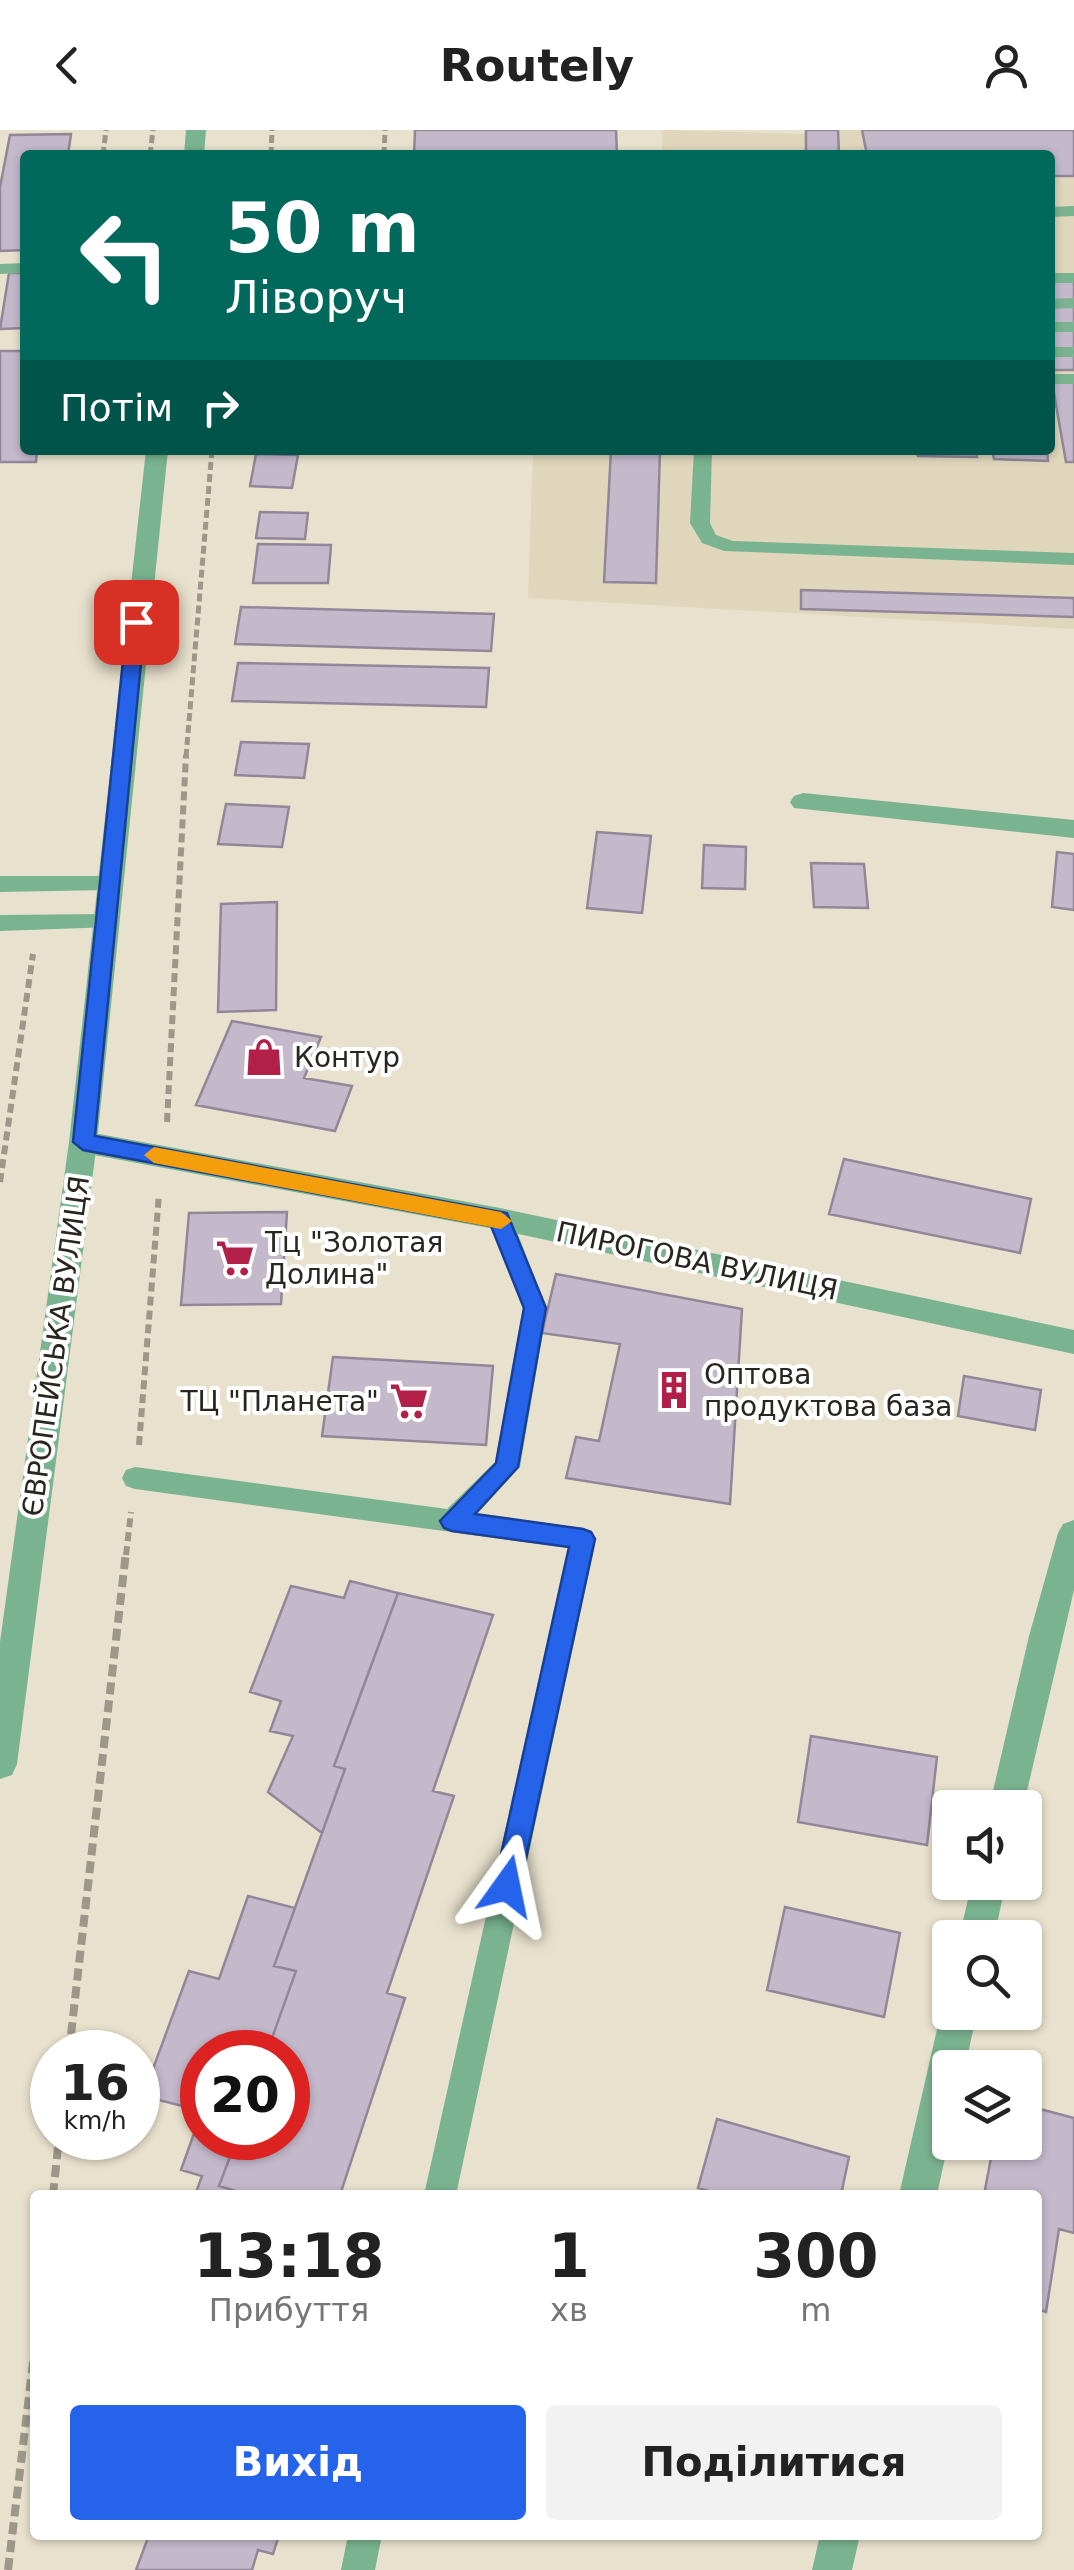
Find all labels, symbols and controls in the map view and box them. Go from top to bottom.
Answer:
icon: back [40,38,95,93]
icon: person [979,38,1034,93]
text: Routely [440,39,634,92]
text: 50 m [225,187,420,269]
icon: left [60,190,190,320]
text: Ліворуч [225,271,407,324]
icon: right [193,380,248,435]
text: Потім [60,386,173,430]
pin [94,580,179,665]
icon: arrive [109,595,164,650]
shop icon: Контур [243,1036,285,1078]
place label: Контур [294,1041,400,1074]
street label: ЄВРОПЕЙСЬКА ВУЛИЦЯ [15,1173,96,1518]
street label: ПИРОГОВА ВУЛИЦЯ [553,1215,841,1307]
place label: Тц "Золотая Долина" [264,1226,443,1291]
supermarket icon: Тц "Золотая Долина" [214,1237,256,1279]
place label: Оптова продуктова база [704,1358,953,1423]
building icon: Оптова продуктова база [653,1369,695,1411]
supermarket icon: ТЦ "Планета" [388,1380,430,1422]
place label: ТЦ "Планета" [179,1385,379,1418]
map controls [932,1790,1042,2160]
button: sound [932,1790,1042,1900]
position arrow [455,1834,559,1938]
button: search [932,1920,1042,2030]
speed limit sign: 20 [180,2030,310,2160]
button: layers [932,2050,1042,2160]
text: 16 [60,2054,130,2112]
text: km/h [63,2106,127,2135]
text: 13:18 [194,2221,385,2291]
text: 1 [548,2221,590,2291]
text: 300 [753,2221,879,2291]
text: Прибуття [209,2291,369,2329]
text: хв [550,2291,588,2329]
text: m [800,2291,831,2329]
button: Вихід [70,2405,526,2520]
button: Поділитися [546,2405,1002,2520]

